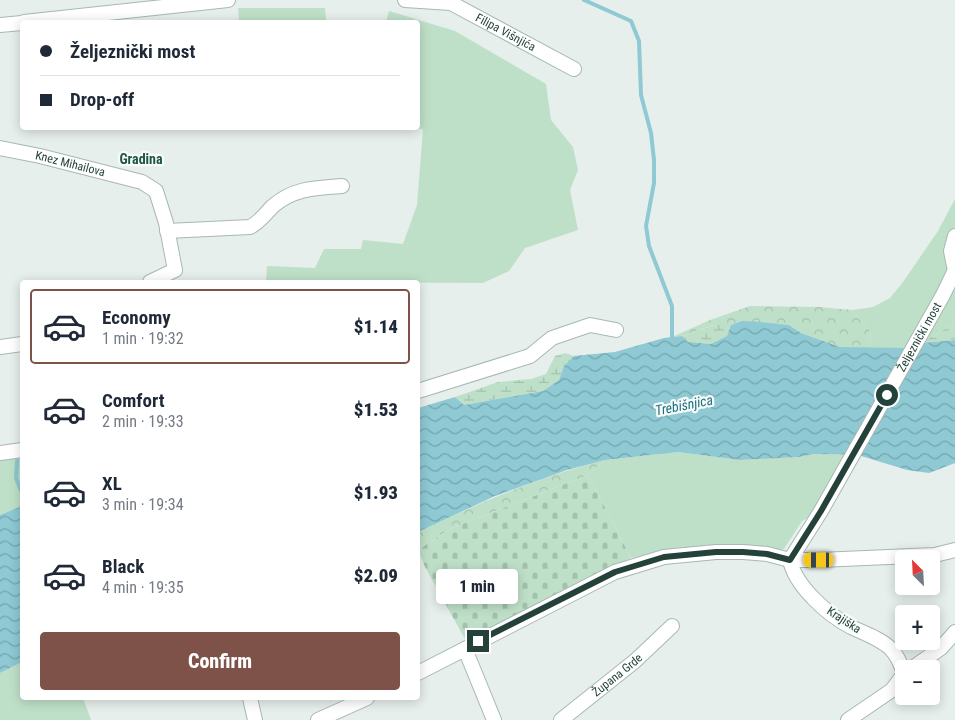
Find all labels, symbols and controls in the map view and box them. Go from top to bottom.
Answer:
street label: Filipa Višnjića [473,10,538,54]
text: Željeznički most [70,40,195,63]
text: Drop-off [70,88,134,111]
street label: Knez Mihailova [34,148,107,179]
district label: Gradina [119,151,163,167]
street label: Željeznički most [893,300,945,374]
icon: car [42,304,87,349]
text: Economy [102,306,171,329]
text: $1.14 [354,315,398,338]
text: 1 min · 19:32 [102,329,184,348]
route start [876,384,898,406]
icon: car [42,387,87,432]
text: Comfort [102,389,165,412]
water label: Trebišnjica [654,392,714,418]
text: $1.53 [354,398,398,421]
text: 2 min · 19:33 [102,412,184,431]
icon: car [42,470,87,515]
text: XL [102,472,122,495]
text: $1.93 [354,481,398,504]
text: 3 min · 19:34 [102,495,184,514]
north arrow [895,550,940,595]
map controls [895,550,940,705]
icon: car [42,553,87,598]
car [804,553,834,568]
text: Black [102,555,144,578]
text: $2.09 [354,564,398,587]
callout: 1 min [437,568,519,604]
text: 1 min [459,577,495,596]
text: 4 min · 19:35 [102,578,184,597]
street label: Krajiška [824,604,864,636]
button: + [895,605,940,650]
route end [467,630,489,652]
button: Confirm [40,632,400,690]
street label: Župana Grde [589,651,646,699]
button: − [895,660,940,705]

